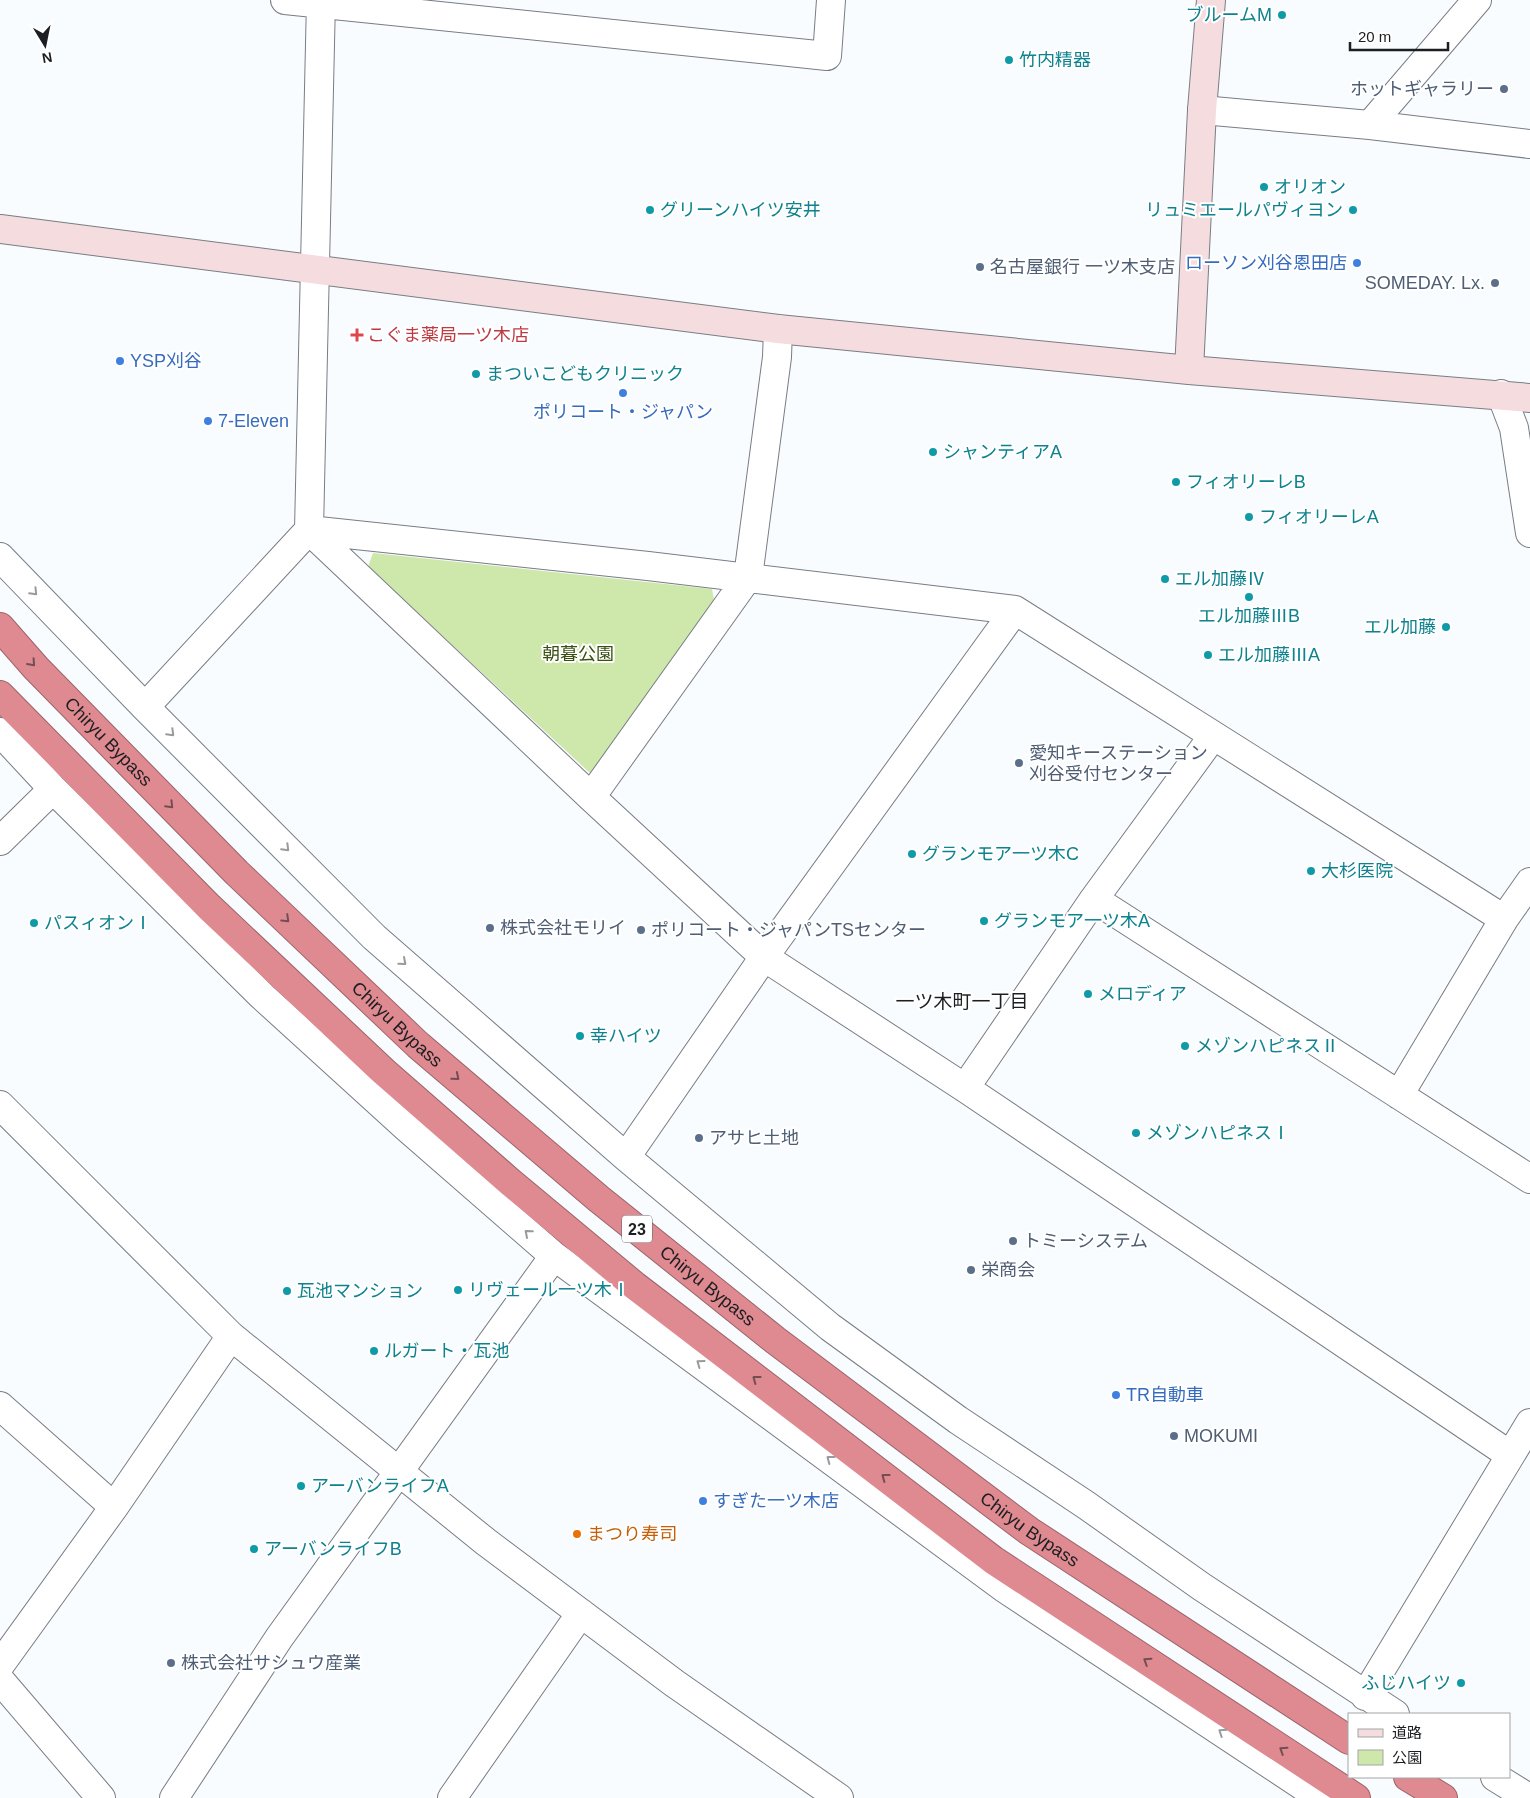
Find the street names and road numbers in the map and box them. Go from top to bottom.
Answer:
street label: Chiryu Bypass [61,693,156,790]
street label: Chiryu Bypass [348,978,446,1071]
road number: 23 [622,1216,652,1242]
street label: Chiryu Bypass [656,1242,759,1330]
street label: Chiryu Bypass [976,1488,1083,1571]

